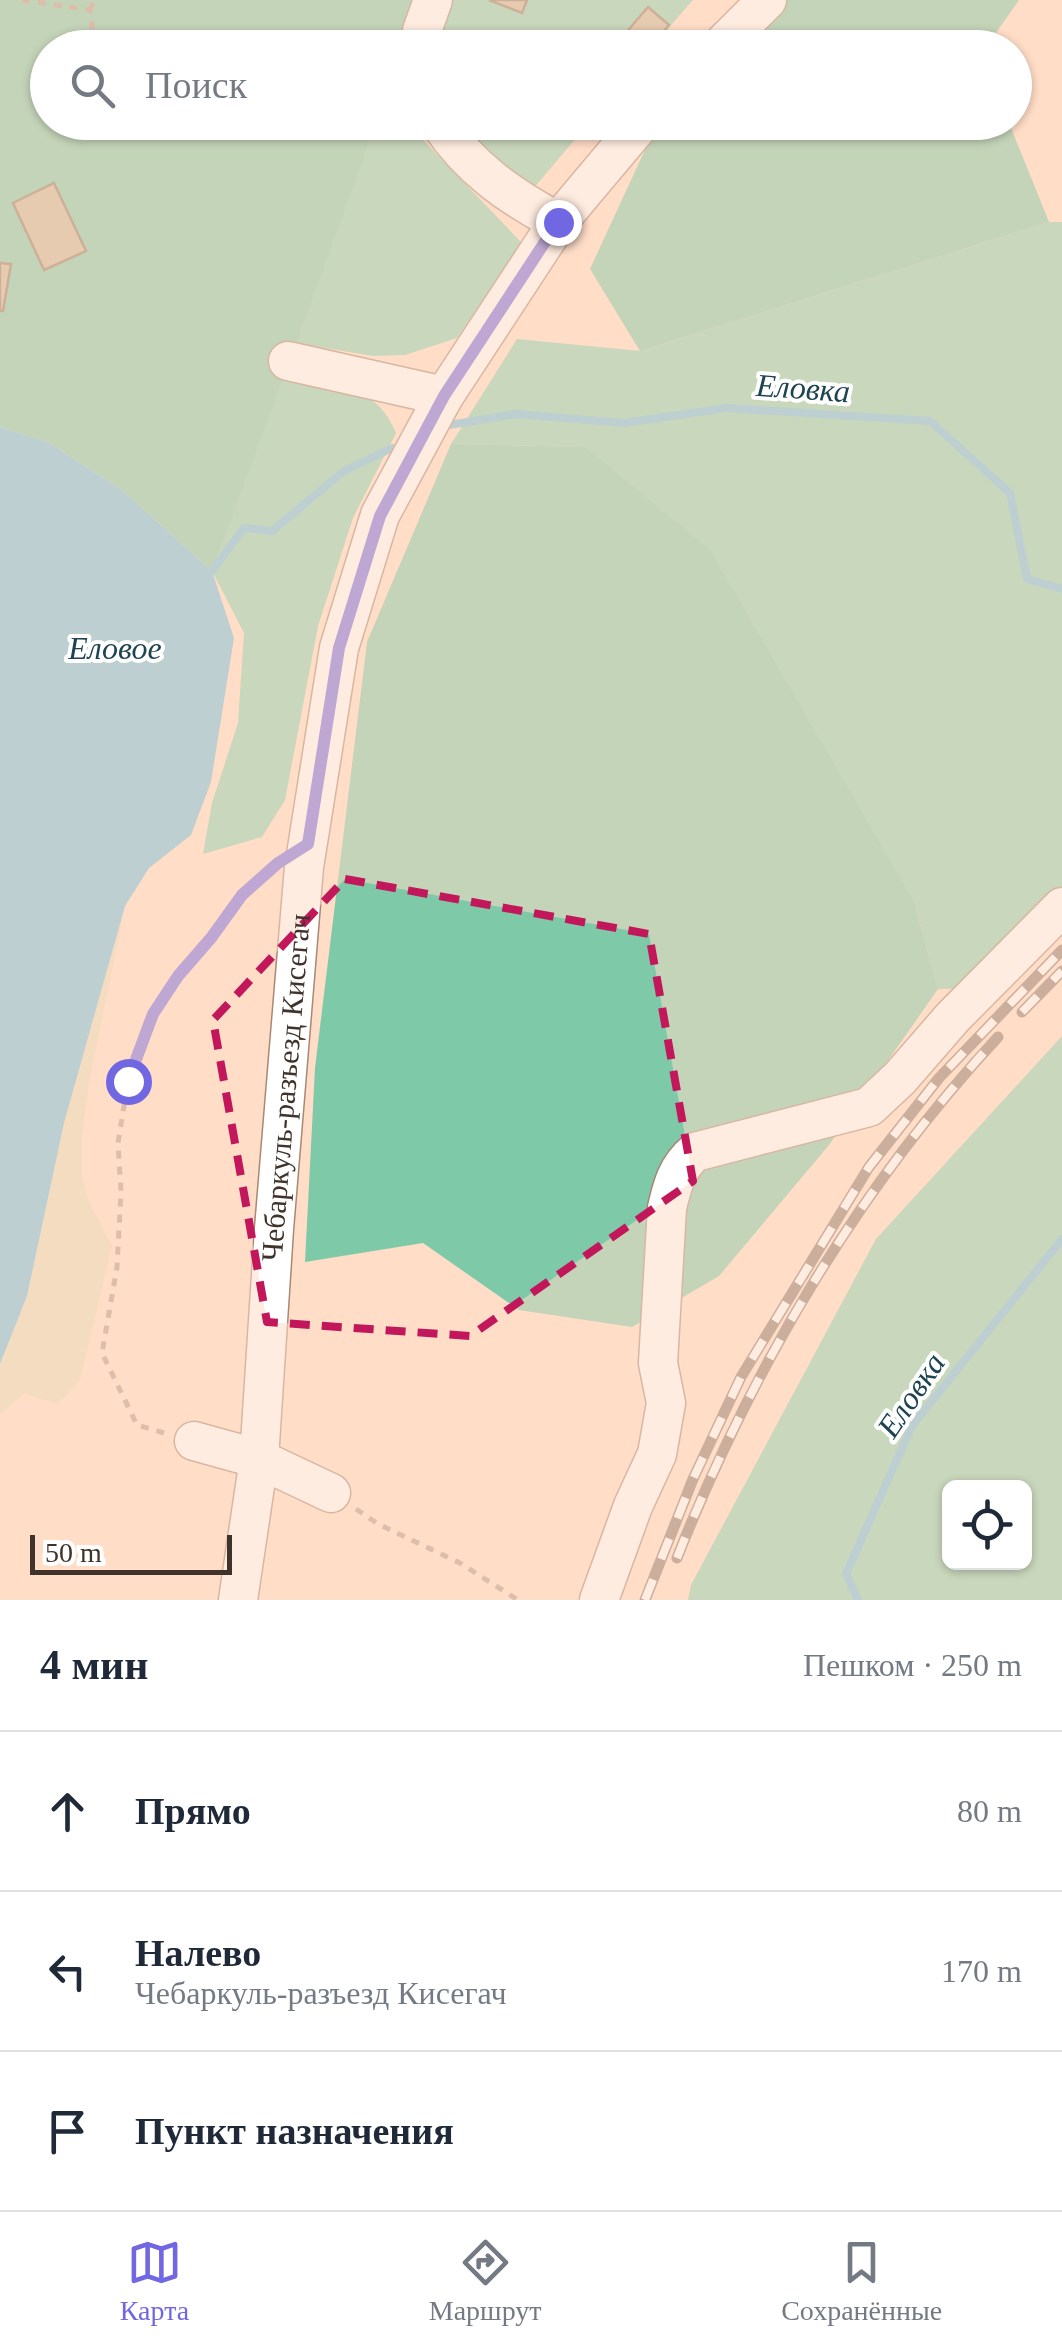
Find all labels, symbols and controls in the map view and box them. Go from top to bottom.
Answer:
search box [30,30,1032,140]
icon: search [65,58,120,113]
text: Поиск [145,64,247,106]
route end [536,200,582,246]
water label: Еловка [754,367,851,409]
water label: Еловое [67,630,162,666]
street label: Чебаркуль-разъезд Кисегач [255,912,316,1262]
route start [106,1059,152,1105]
water label: Еловка [869,1346,952,1445]
map controls [942,1480,1032,1570]
button: locate [942,1480,1032,1570]
scale bar [30,1530,232,1574]
text: 50 m [45,1537,102,1568]
text: 4 мин [40,1642,149,1688]
text: Пешком · 250 m [803,1647,1022,1683]
icon: ahead [40,1784,95,1839]
text: Прямо [135,1790,251,1832]
text: 80 m [957,1793,1022,1829]
text: Налево [135,1932,261,1974]
icon: left [40,1944,95,1999]
text: 170 m [941,1953,1022,1989]
text: Чебаркуль-разъезд Кисегач [135,1975,507,2011]
icon: arrive [40,2104,95,2159]
text: Пункт назначения [135,2110,454,2152]
tab: Карта [120,2235,189,2327]
tab: Маршрут [429,2235,542,2327]
tab: Сохранённые [781,2235,942,2327]

